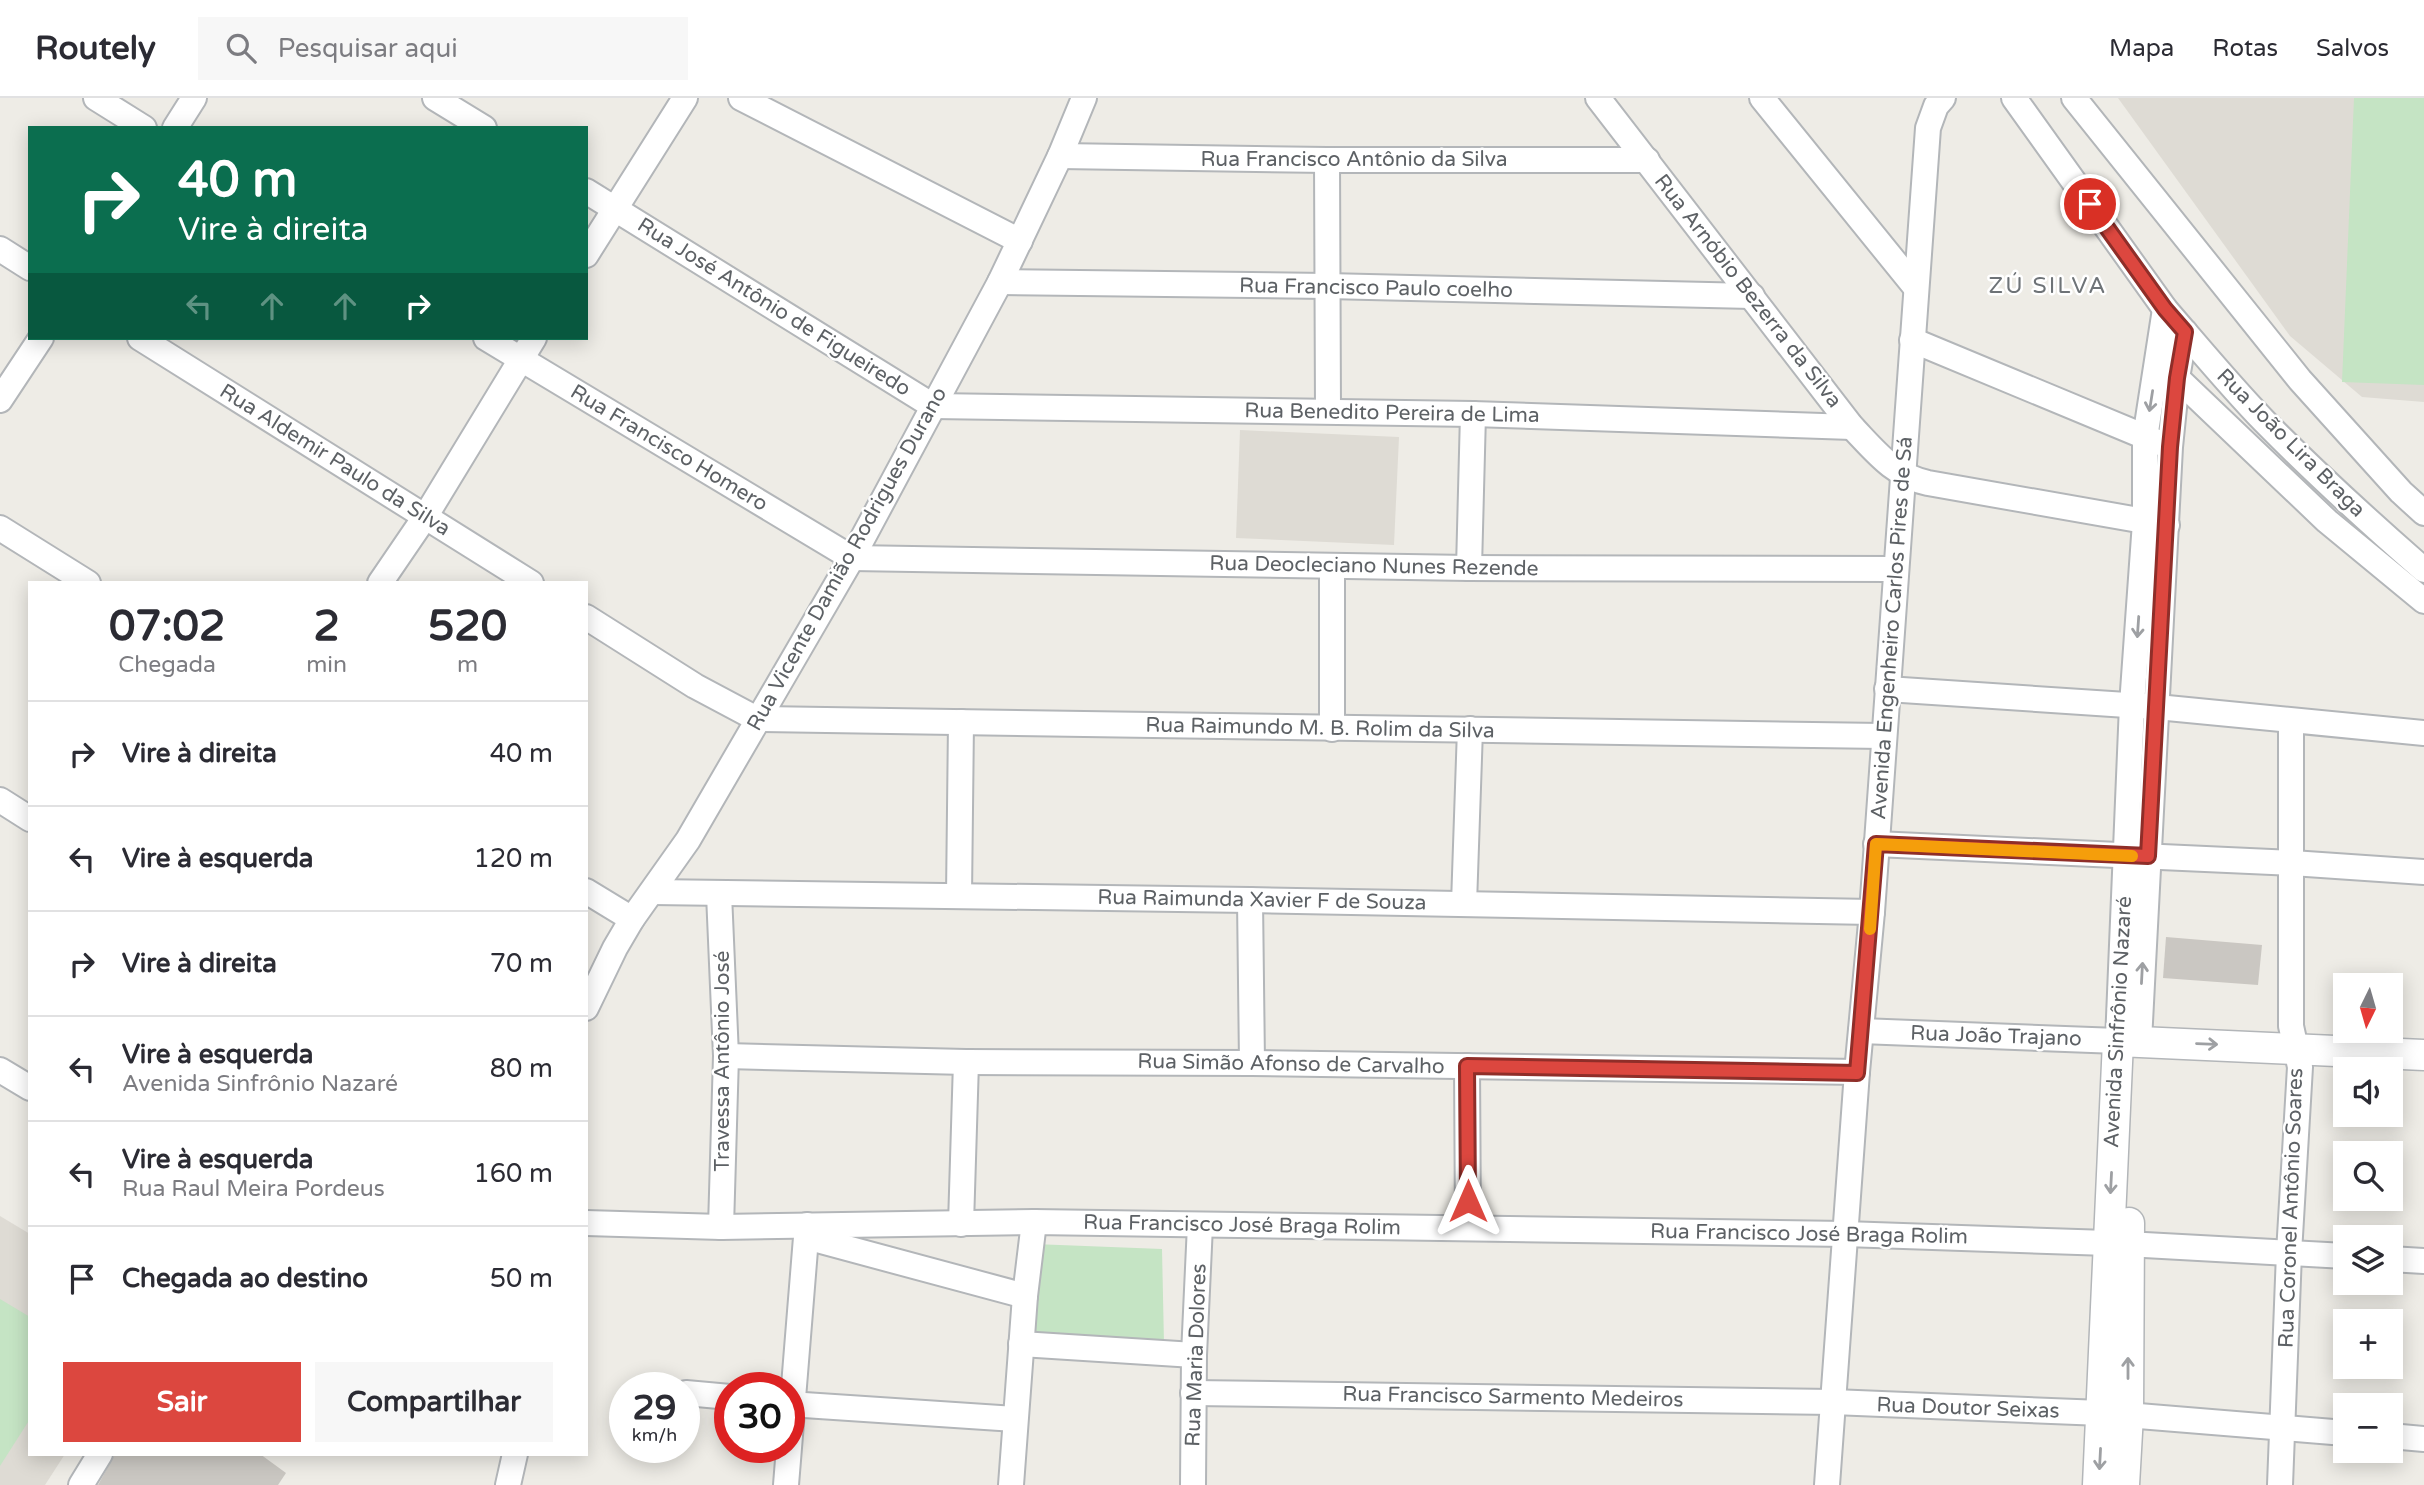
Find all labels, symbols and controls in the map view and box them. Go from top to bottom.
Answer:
search box [198,17,688,80]
text: Routely [35,29,156,68]
icon: search [222,29,260,67]
text: Pesquisar aqui [278,33,458,64]
text: Mapa [2109,34,2174,63]
text: Rotas [2212,34,2278,63]
text: Salvos [2316,34,2389,63]
street label: Rua Francisco Antônio da Silva [1200,147,1508,172]
text: 40 m [178,151,297,210]
icon: right [63,154,154,245]
street label: Rua Arnóbio Bezerra da Silva [1649,169,1847,413]
pin [2060,174,2120,234]
icon: arrive [2071,185,2109,223]
text: Vire à direita [178,211,369,249]
street label: Rua José Antônio de Figueiredo [633,212,915,402]
district label: ZÚ SILVA [1988,272,2108,300]
street label: Rua Francisco Paulo coelho [1239,273,1513,303]
icon: left [180,287,218,325]
icon: ahead [253,287,291,325]
icon: ahead [326,287,364,325]
icon: right [399,287,437,325]
street label: Rua João Lira Braga [2212,364,2370,522]
street label: Rua Aldemir Paulo da Silva [215,379,455,541]
street label: Rua Francisco Homero [566,379,772,517]
street label: Rua Vicente Damião Rodrigues Durano [742,383,952,735]
one-way arrow [2144,389,2157,412]
street label: Rua Benedito Pereira de Lima [1244,398,1540,428]
street label: Avenida Engenheiro Carlos Pires de Sá [1866,436,1918,820]
street label: Rua Deocleciano Nunes Rezende [1209,551,1539,581]
text: 07:02 [109,601,225,652]
text: 2 [313,601,340,652]
text: 520 [428,601,507,652]
one-way arrow [2131,616,2144,638]
text: Chegada [118,651,216,679]
text: min [306,651,347,679]
text: m [457,651,478,679]
street label: Rua Raimundo M. B. Rolim da Silva [1145,712,1495,744]
icon: right [63,735,101,773]
text: Vire à direita [122,738,277,769]
text: 40 m [490,738,553,769]
icon: left [63,840,101,878]
text: Vire à esquerda [122,843,313,874]
text: 120 m [473,843,553,874]
street label: Rua Raimunda Xavier F de Souza [1097,885,1427,915]
street label: Avenida Sinfrônio Nazaré [2099,895,2137,1149]
icon: right [63,945,101,983]
text: Vire à direita [122,948,277,979]
text: 70 m [490,948,553,979]
street label: Travessa Antônio José [710,950,735,1171]
one-way arrow [2135,962,2148,985]
north arrow [2333,973,2403,1043]
map controls [2333,973,2403,1463]
street label: Rua João Trajano [1910,1021,2082,1051]
one-way arrow [2195,1038,2218,1051]
text: Vire à esquerda [122,1039,313,1070]
street label: Rua Simão Afonso de Carvalho [1137,1049,1445,1079]
icon: left [63,1050,101,1088]
text: 80 m [490,1053,553,1084]
button: sound [2333,1057,2403,1127]
street label: Rua Coronel Antônio Soares [2274,1068,2308,1348]
text: Avenida Sinfrônio Nazaré [122,1070,398,1098]
button: search [2333,1141,2403,1211]
text: Vire à esquerda [122,1144,313,1175]
icon: left [63,1155,101,1193]
text: 160 m [473,1158,553,1189]
position arrow [1431,1164,1505,1238]
one-way arrow [2104,1171,2117,1194]
text: Rua Raul Meira Pordeus [122,1175,385,1203]
street label: Rua Francisco José Braga Rolim [1083,1210,1401,1240]
street label: Rua Francisco José Braga Rolim [1650,1219,1968,1249]
button: layers [2333,1225,2403,1295]
icon: arrive [63,1260,101,1298]
text: Chegada ao destino [122,1263,368,1294]
text: 50 m [490,1263,553,1294]
street label: Rua Maria Dolores [1180,1263,1212,1447]
button: + [2333,1309,2403,1379]
one-way arrow [2121,1357,2135,1380]
button: Sair [63,1362,301,1442]
button: Compartilhar [315,1362,553,1442]
speed limit sign: 30 [714,1372,805,1463]
street label: Rua Francisco Sarmento Medeiros [1342,1382,1684,1412]
text: 29 [633,1387,676,1429]
street label: Rua Doutor Seixas [1876,1392,2060,1424]
button: − [2333,1393,2403,1463]
text: km/h [632,1424,677,1446]
one-way arrow [2093,1447,2106,1470]

